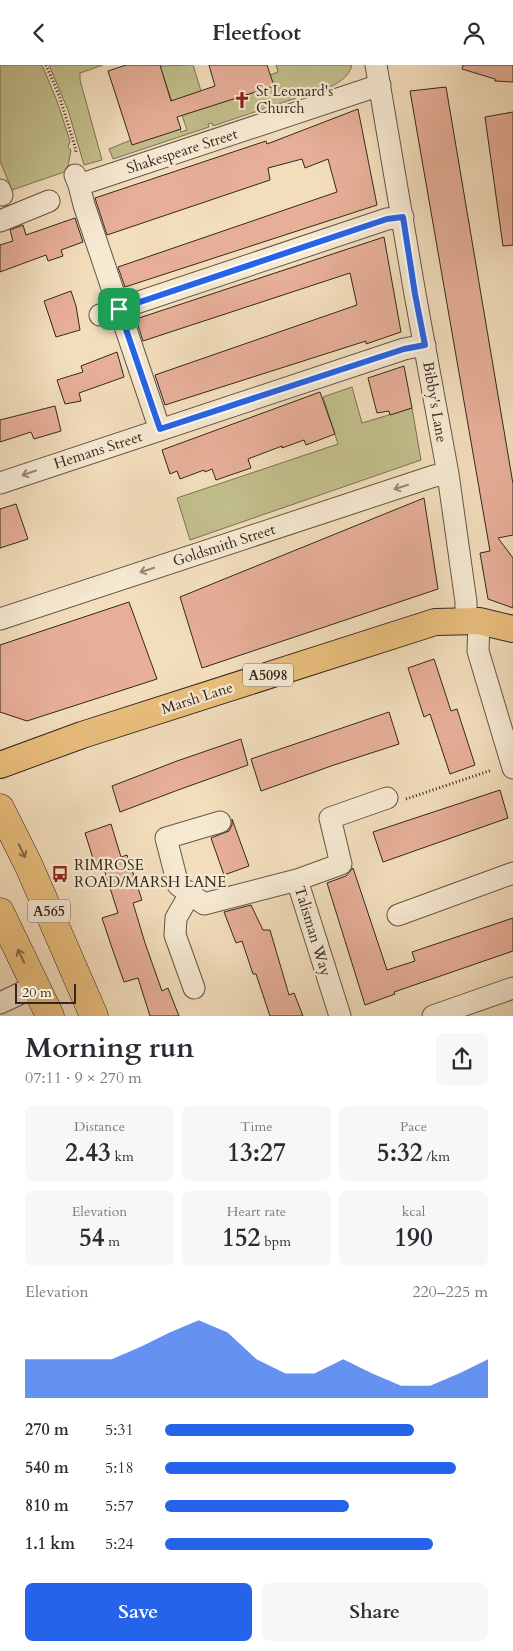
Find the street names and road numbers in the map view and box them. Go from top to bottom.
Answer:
street label: Shakespeare Street [124,124,240,178]
street label: Bibby's Lane [418,360,452,444]
street label: Hemans Street [51,426,145,474]
street label: Goldsmith Street [170,519,278,571]
road number: A5098 [243,663,293,687]
street label: Marsh Lane [159,677,236,719]
street label: Talisman Way [290,883,336,979]
road number: A565 [28,899,70,923]

